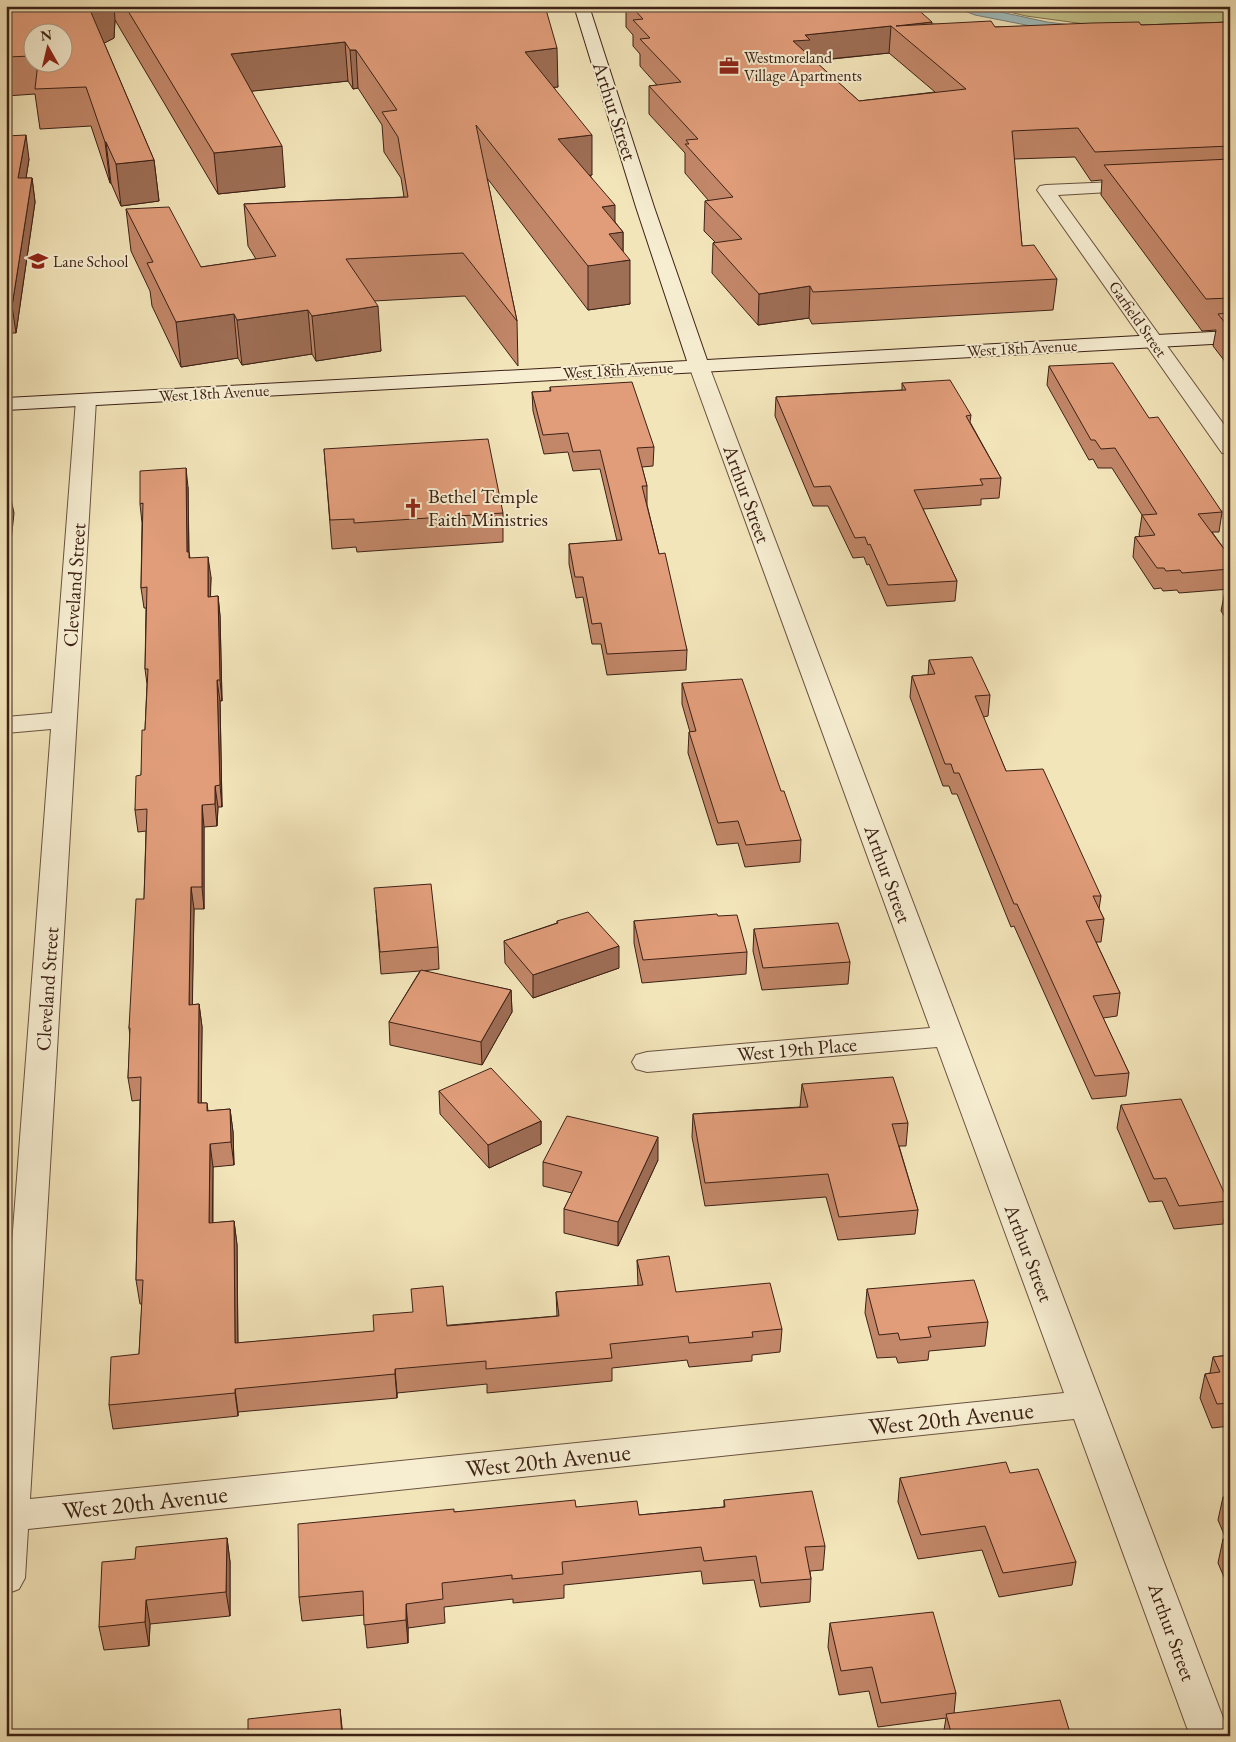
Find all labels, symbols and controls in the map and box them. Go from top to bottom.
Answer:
north arrow [22,22,72,72]
text: N [39,25,54,45]
place label: Westmoreland Village Apartments [744,47,862,86]
office icon: Westmoreland Village Apartments [718,55,740,77]
street label: Arthur Street [587,57,643,164]
school or university icon: Lane School [27,250,49,272]
place label: Lane School [53,251,128,272]
street label: Garfield Street [1104,277,1172,361]
street label: West 18th Avenue [966,335,1078,361]
street label: West 18th Avenue [562,357,674,383]
street label: West 18th Avenue [158,380,270,406]
street label: Arthur Street [717,441,777,547]
place label: Bethel Temple Faith Ministries [428,483,548,532]
church icon: Bethel Temple Faith Ministries [402,497,424,519]
street label: Cleveland Street [57,521,91,648]
street label: Arthur Street [858,821,918,927]
street label: Cleveland Street [30,925,64,1052]
street label: West 19th Place [736,1031,858,1067]
street label: Arthur Street [998,1200,1060,1306]
street label: West 20th Avenue [867,1394,1035,1442]
street label: West 20th Avenue [464,1436,632,1484]
street label: West 20th Avenue [61,1478,229,1526]
street label: Arthur Street [1142,1579,1202,1685]

